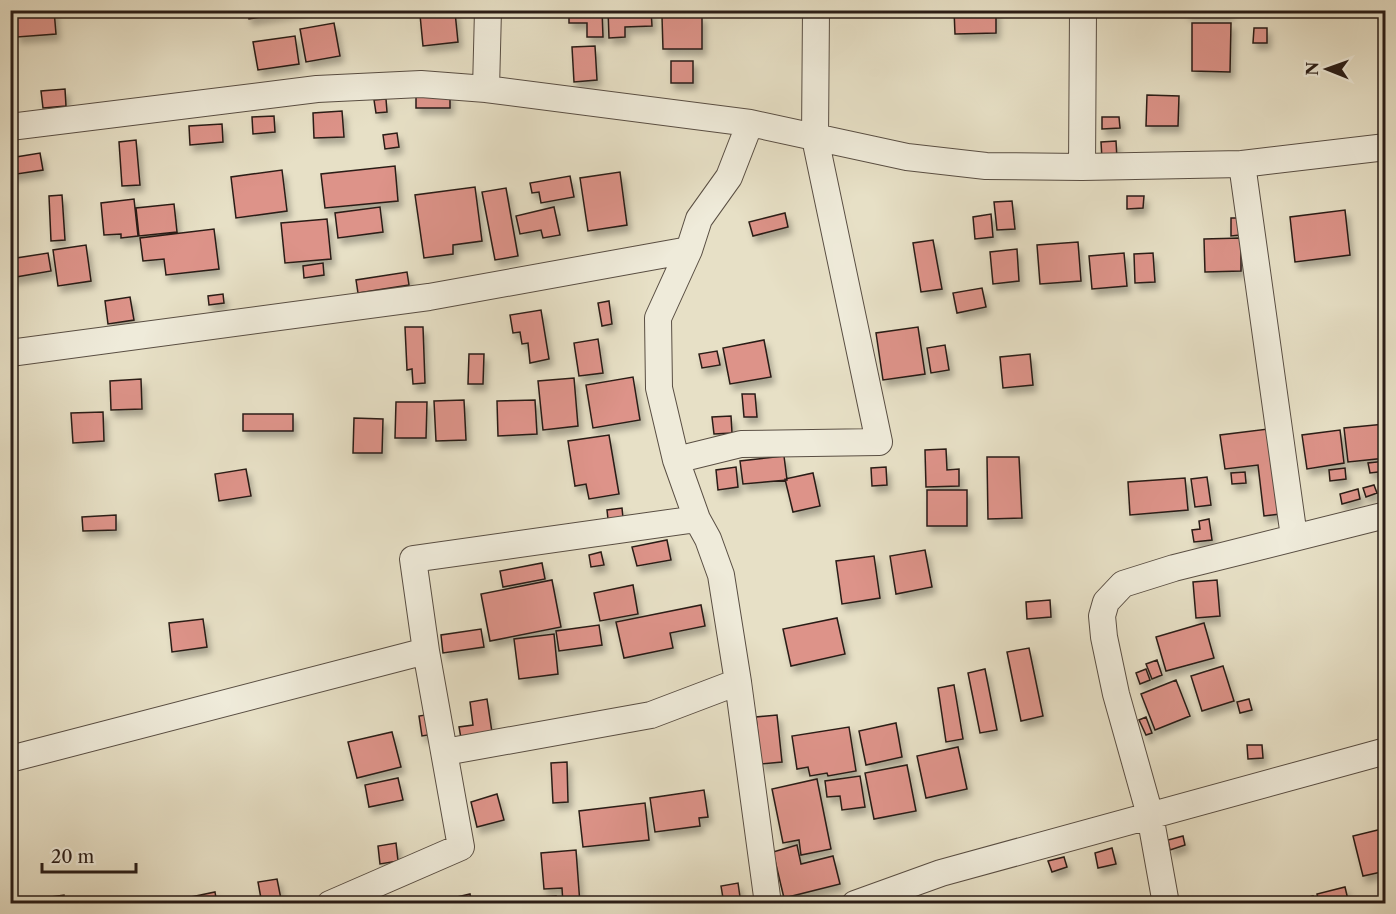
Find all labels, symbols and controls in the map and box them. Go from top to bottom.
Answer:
north arrow [1297,39,1357,99]
text: N [1302,62,1322,76]
scale bar [42,836,136,874]
text: 20 m [51,846,95,868]

